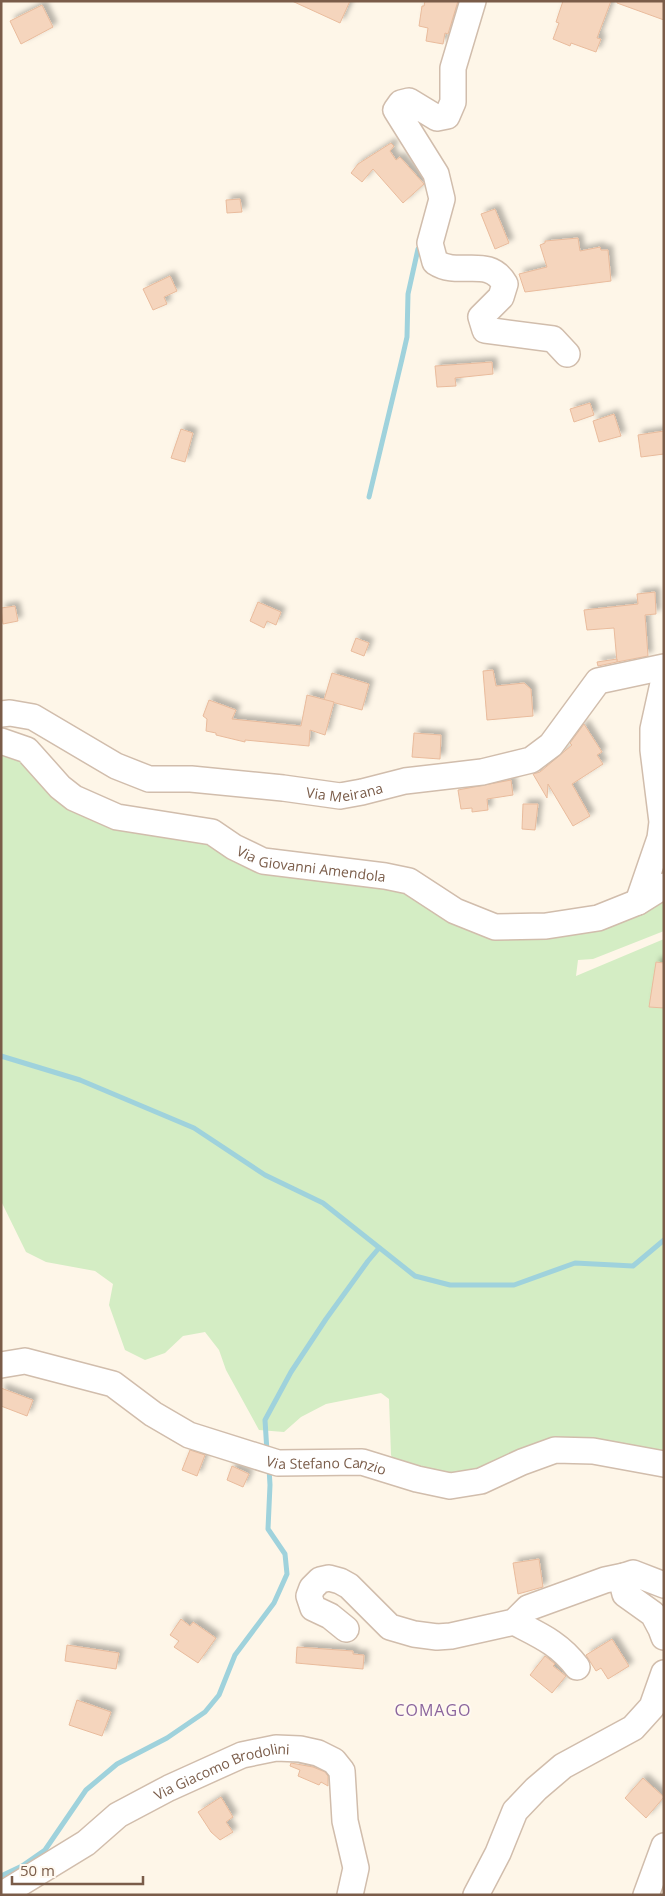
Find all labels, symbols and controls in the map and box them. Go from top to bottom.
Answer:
street label: Via Meirana [305,778,385,806]
street label: Via Giovanni Amendola [234,840,387,886]
street label: Via Stefano Canzio [264,1450,389,1478]
district label: COMAGO [394,1699,472,1721]
street label: Via Giacomo Brodolini [150,1738,290,1804]
scale bar [12,1854,144,1886]
text: 50 m [20,1860,55,1880]

